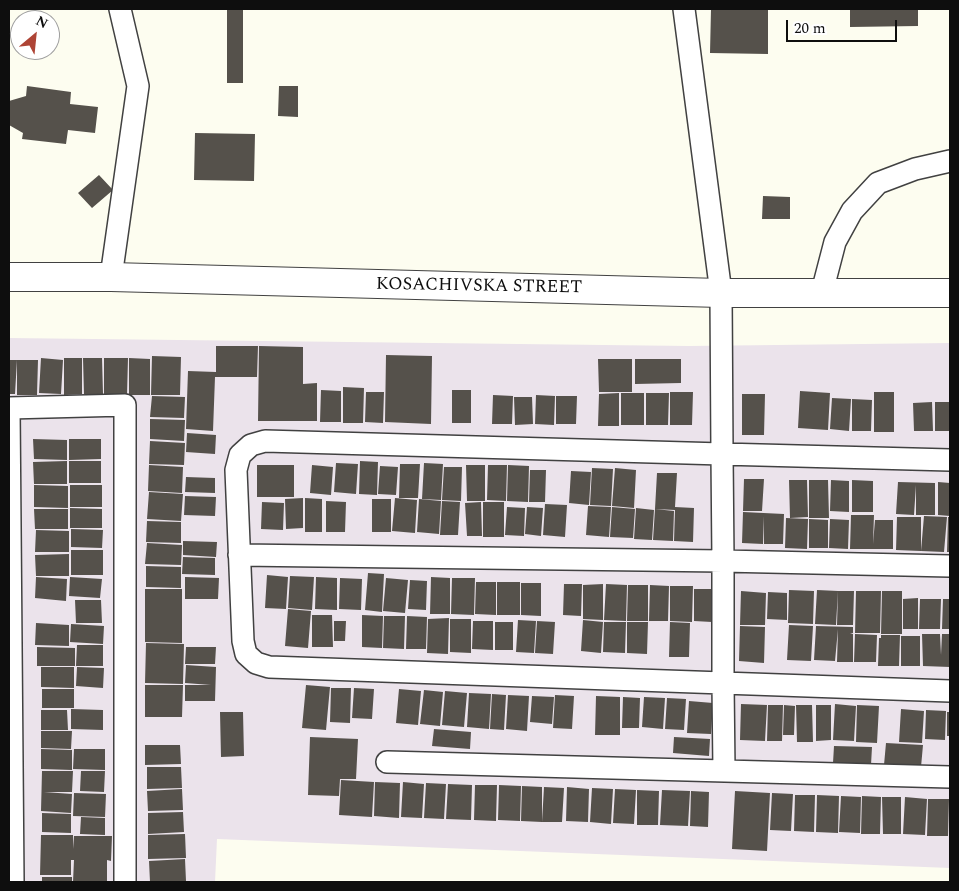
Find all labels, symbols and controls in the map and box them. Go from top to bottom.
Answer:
north arrow [10,10,60,60]
text: N [32,10,52,34]
scale bar [789,10,900,42]
text: 20 m [794,17,826,40]
street label: KOSACHIVSKA STREET [376,274,582,300]

